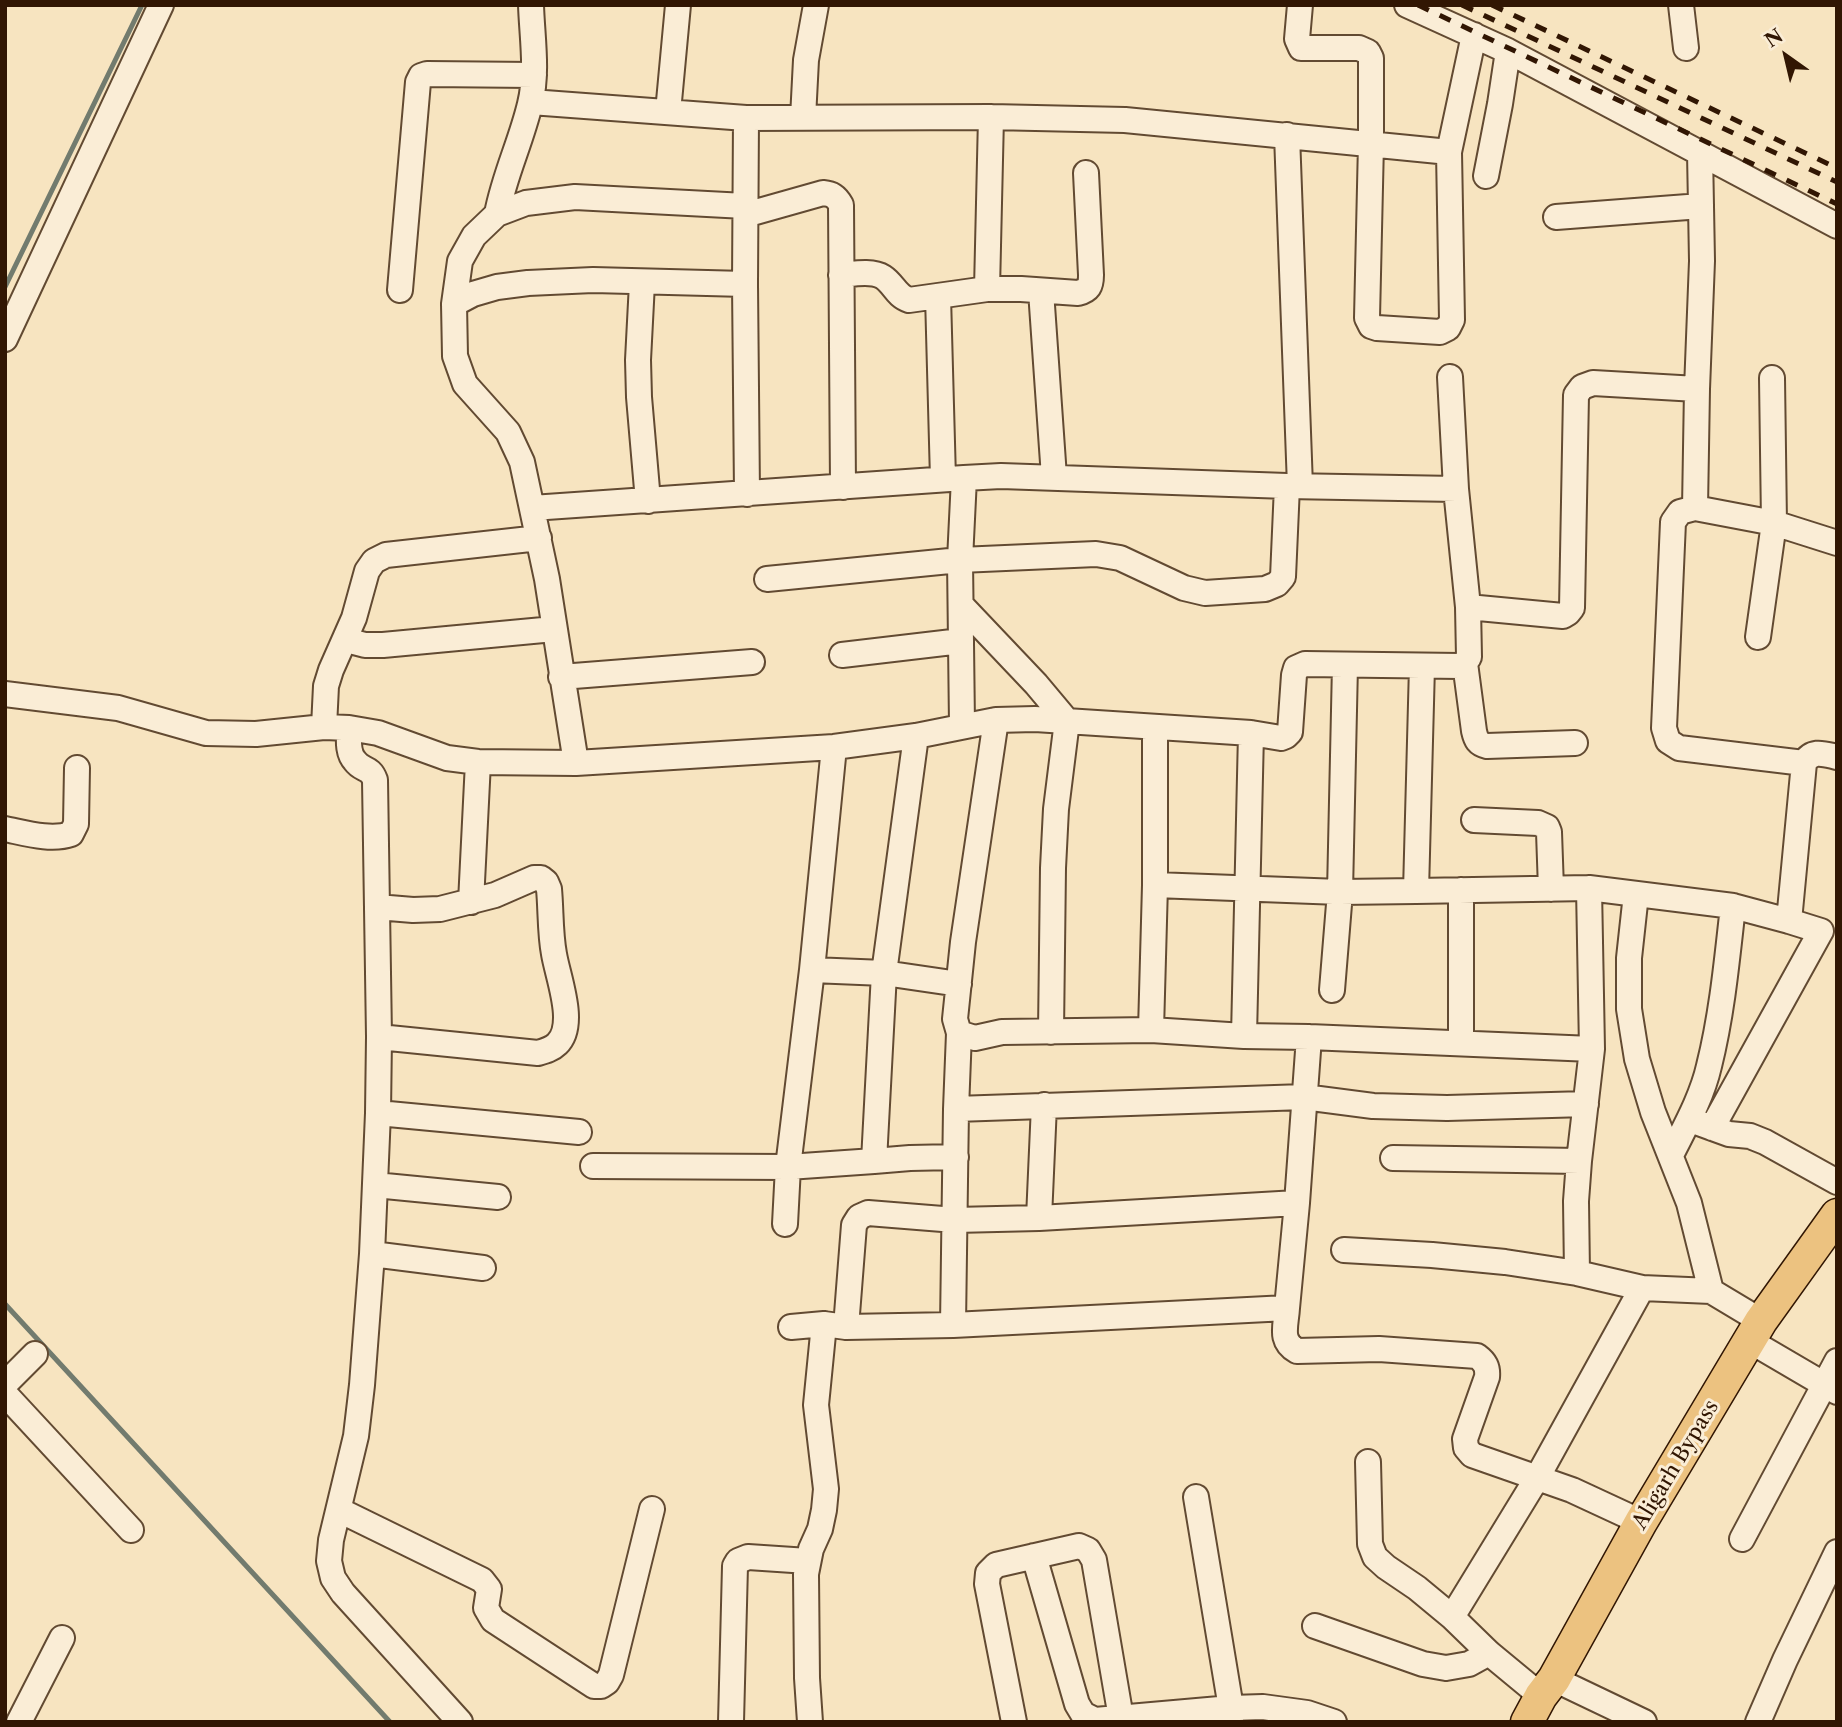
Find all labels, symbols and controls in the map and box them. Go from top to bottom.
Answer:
north arrow [1751,21,1821,91]
text: N [1761,24,1787,52]
street label: Aligarh Bypass [1628,1396,1724,1534]

